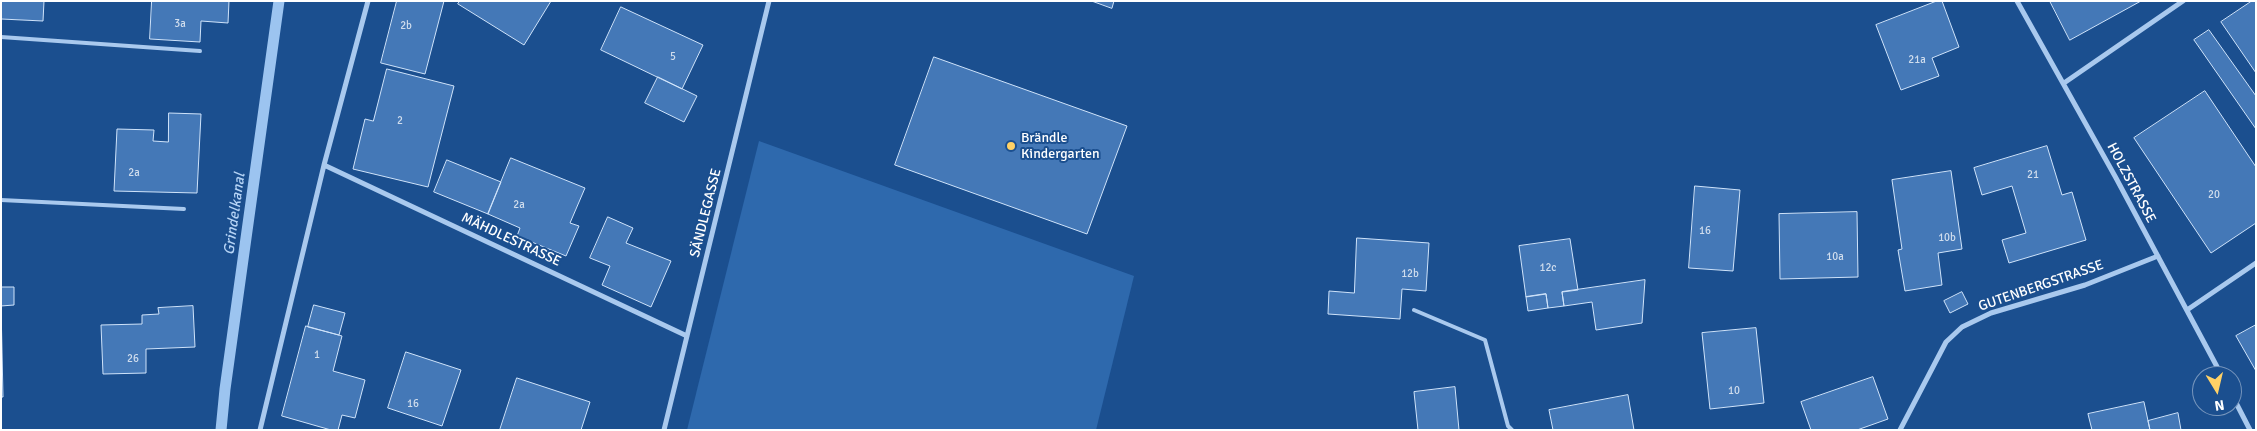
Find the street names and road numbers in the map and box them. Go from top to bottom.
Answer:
street label: HOLZSTRASSE [2103,140,2159,226]
street label: SÄNDLEGASSE [687,167,725,259]
street label: MÄHDLESTRASSE [458,210,564,270]
street label: GUTENBERGSTRASSE [1976,257,2106,315]

